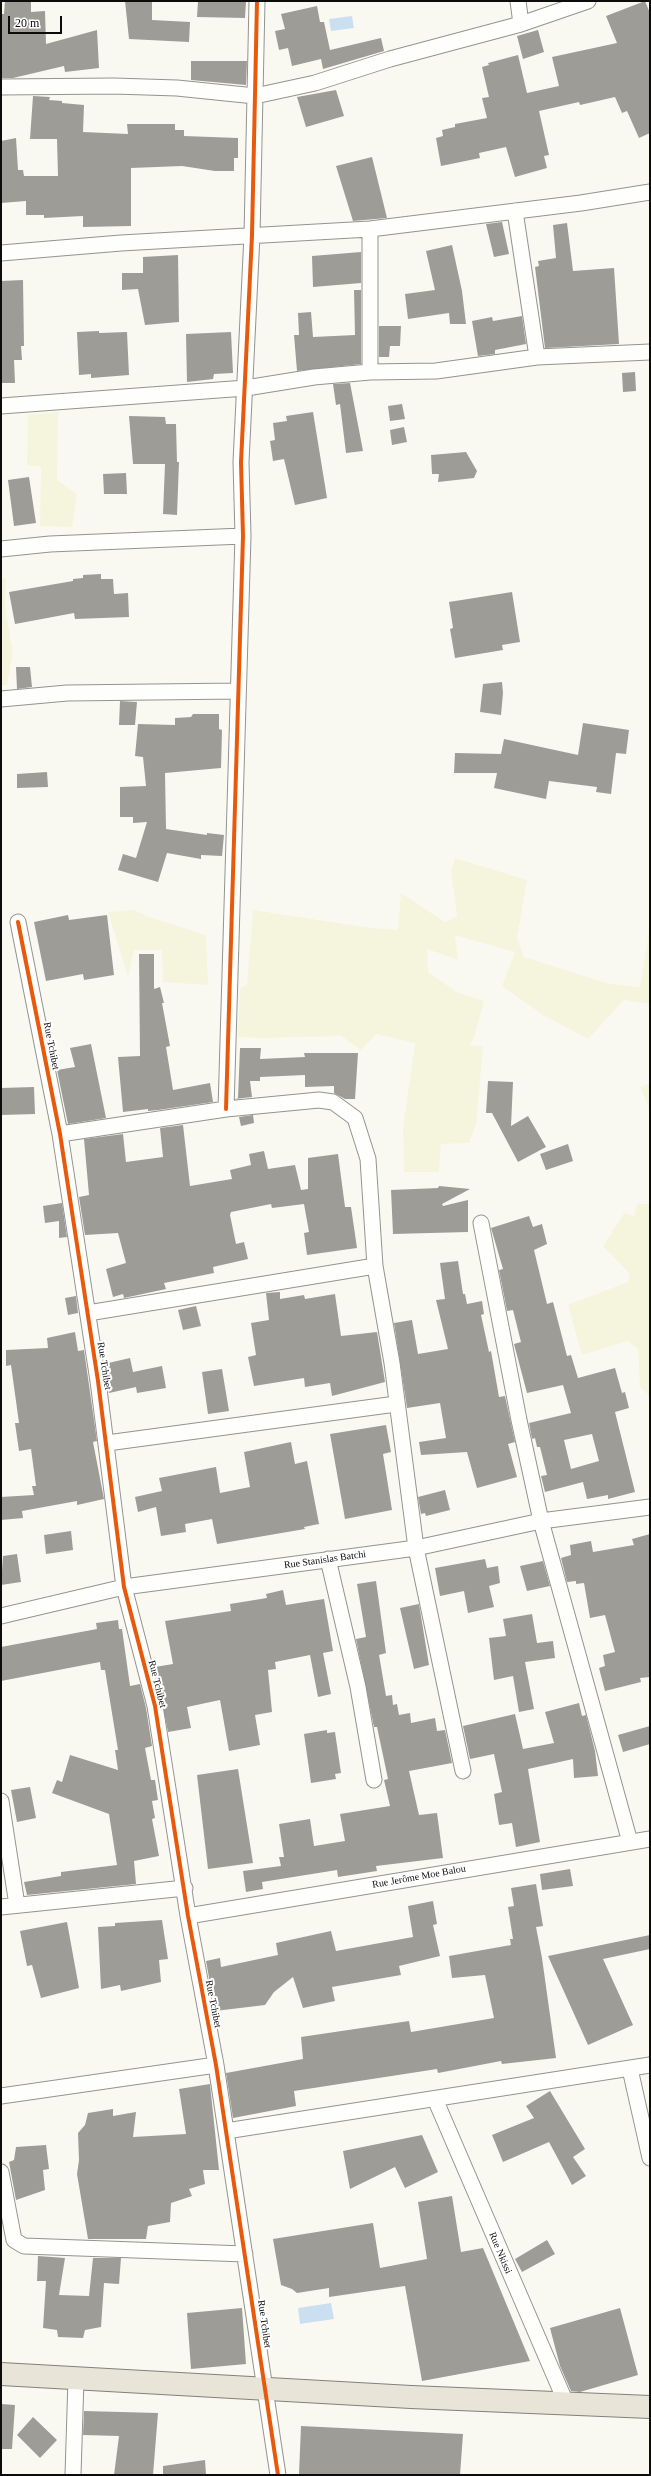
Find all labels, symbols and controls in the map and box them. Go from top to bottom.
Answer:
scale bar [10,8,64,34]
text: 20 m [15,16,39,30]
street label: Rue Tchibet [40,1021,62,1071]
street label: Rue Tchibet [94,1341,114,1391]
street label: Rue Stanislas Batchi [283,1548,367,1572]
street label: Rue Tchibet [145,1659,169,1709]
street label: Rue Jerôme Moe Balou [371,1863,467,1891]
street label: Rue Tchibet [202,1979,224,2029]
street label: Rue Nkissi [486,2230,514,2276]
street label: Rue Tchibet [255,2299,273,2349]

